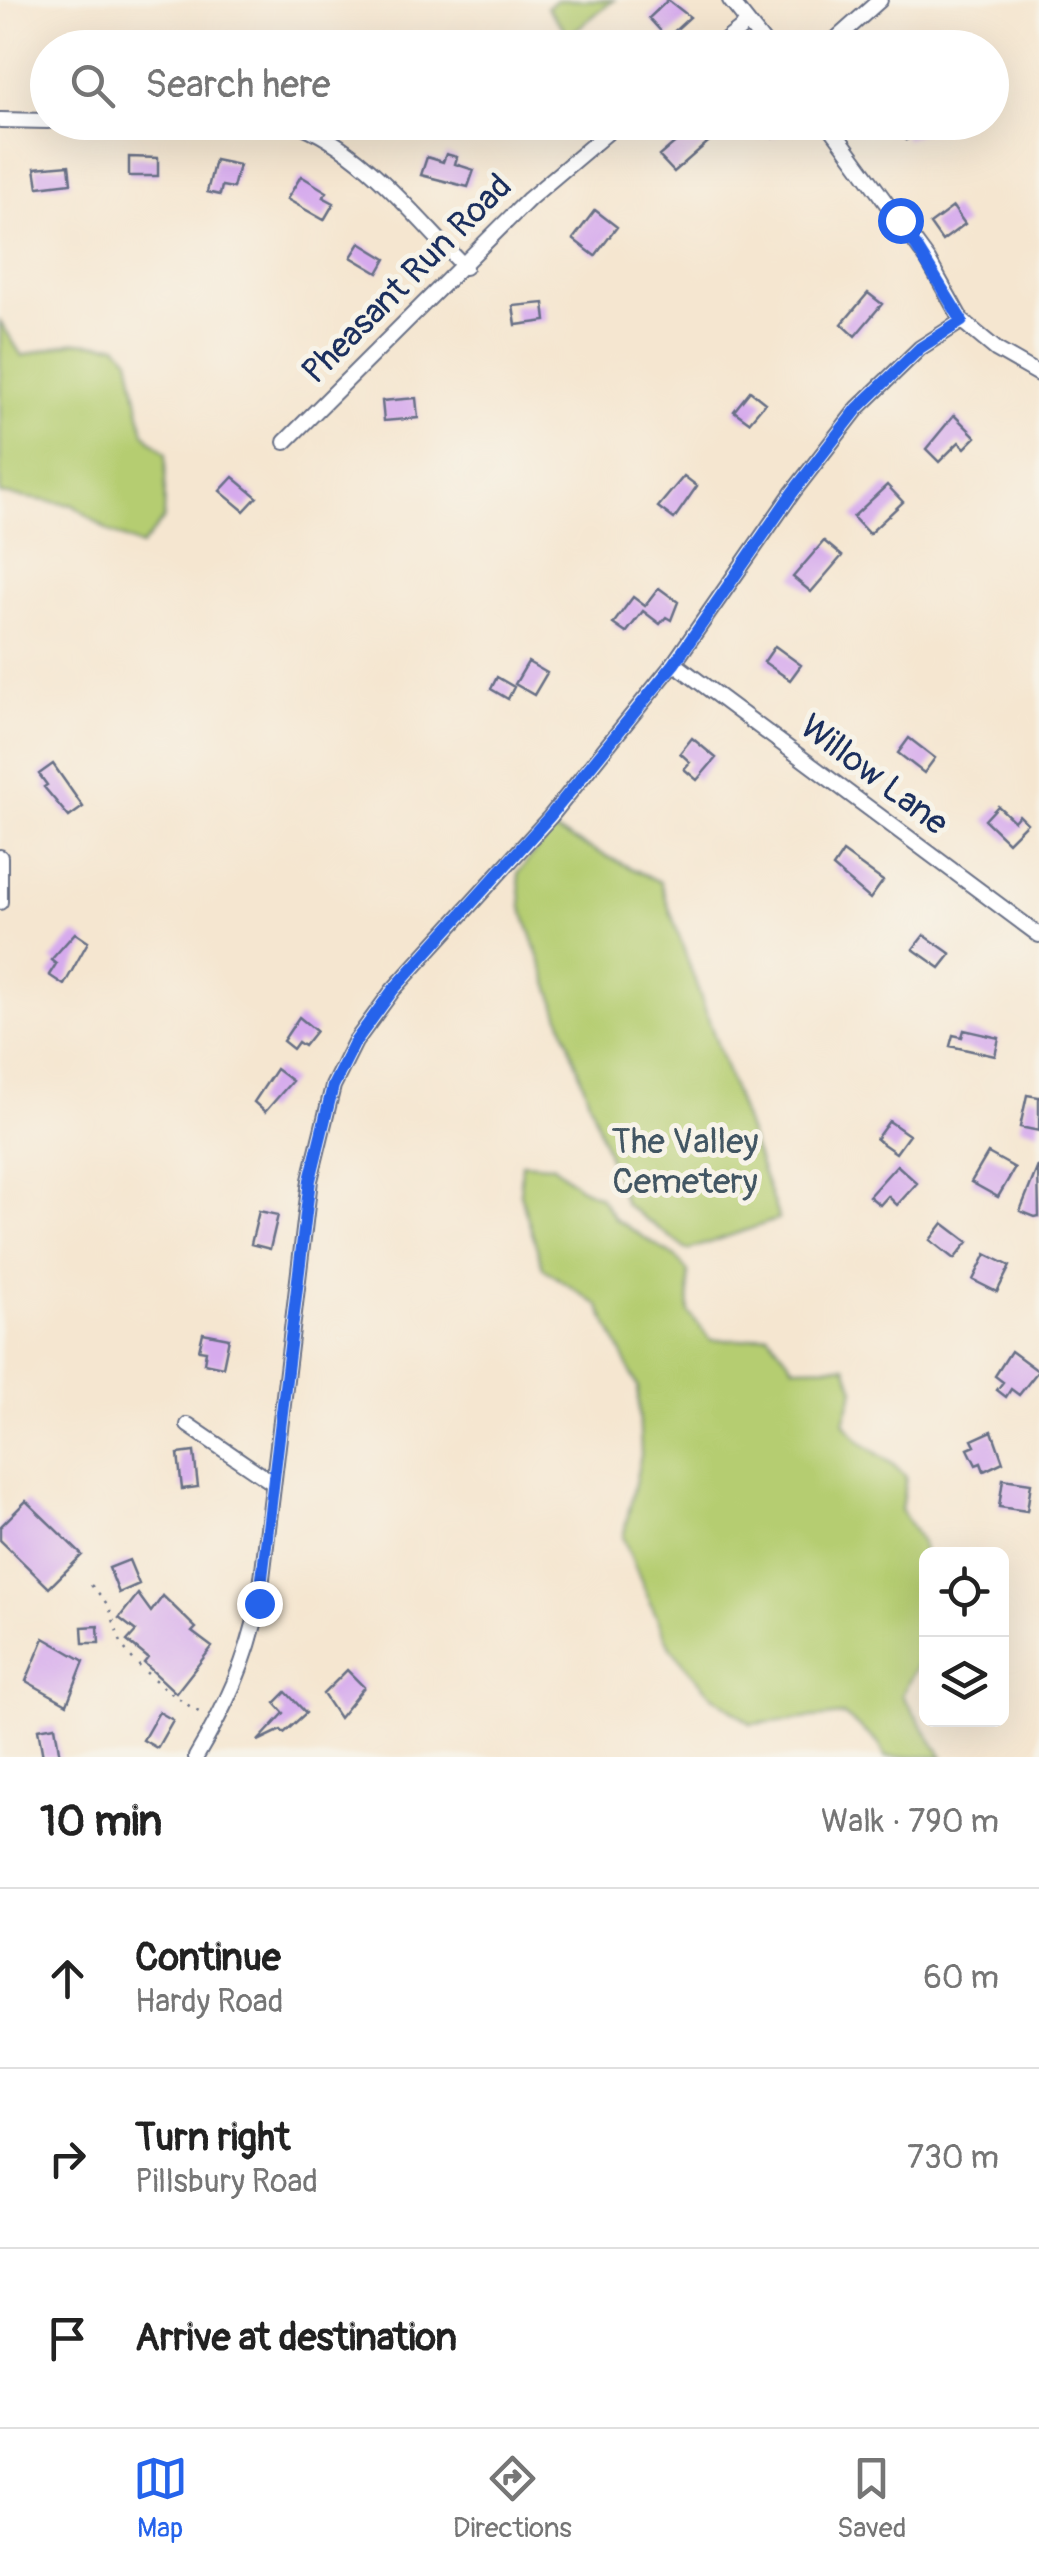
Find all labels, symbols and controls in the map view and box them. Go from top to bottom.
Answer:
search box [30,30,1009,140]
icon: search [65,58,120,113]
text: Search here [145,61,331,109]
street label: Pheasant Run Road [293,165,521,393]
route start [878,198,924,244]
street label: Willow Lane [791,705,957,845]
park label: The Valley Cemetery [612,1120,758,1204]
map controls [919,1547,1009,1727]
button: locate [919,1547,1009,1637]
route end [237,1581,283,1627]
button: layers [919,1637,1009,1727]
text: 10 min [40,1796,162,1848]
text: Walk · 790 m [821,1802,999,1842]
text: Continue [135,1934,281,1982]
icon: ahead [40,1951,95,2006]
text: 60 m [923,1958,999,1998]
text: Hardy Road [135,1982,283,2022]
text: Turn right [135,2114,290,2162]
icon: right [40,2131,95,2186]
text: 730 m [907,2138,999,2178]
text: Pillsbury Road [135,2162,318,2202]
icon: arrive [40,2311,95,2366]
text: Arrive at destination [135,2314,457,2362]
tab: Map [133,2451,188,2546]
tab: Directions [453,2451,572,2546]
tab: Saved [837,2451,906,2546]

